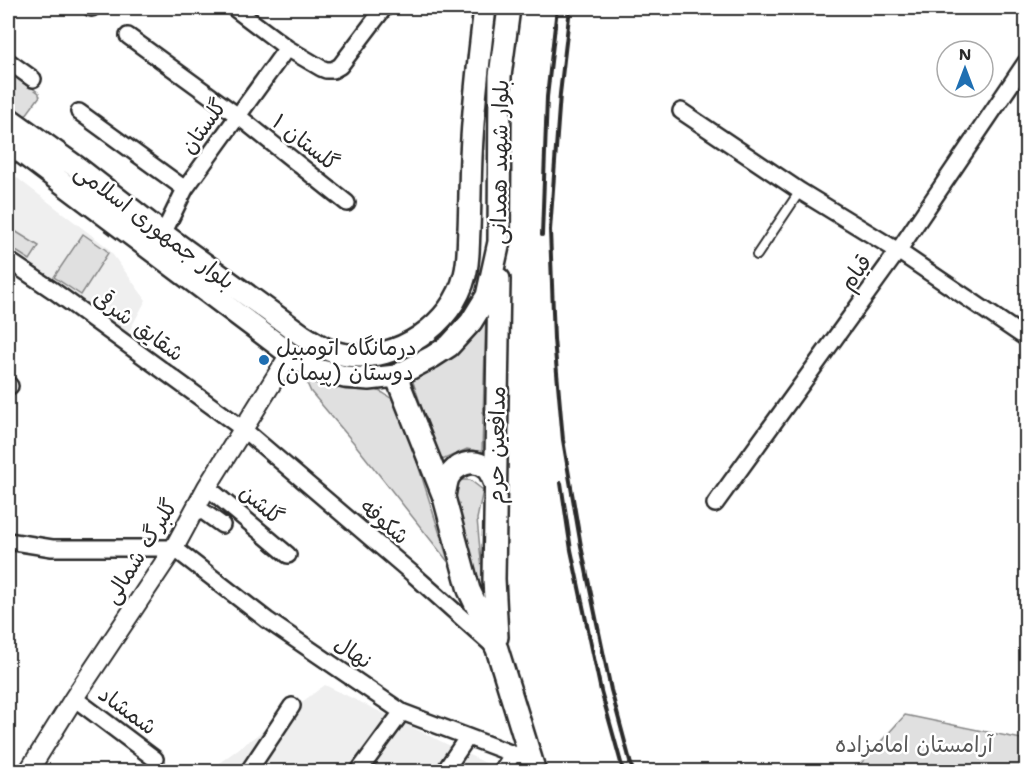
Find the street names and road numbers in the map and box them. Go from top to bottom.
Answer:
street label: بلوار شهید همدانی [484,79,515,245]
street label: گلستان [174,93,233,160]
street label: گلستان ۱ [266,107,345,178]
street label: بلوار جمهوری اسلامی [69,157,241,296]
street label: قیام [833,249,880,297]
street label: شقایق شرقی [88,283,190,368]
street label: مدافعین حرم [481,386,515,504]
street label: گلشن [234,477,290,531]
street label: شکوفه [354,492,415,551]
street label: گلبرگ شمالی [97,493,184,609]
street label: نهال [329,629,379,676]
street label: شمشاد [93,679,163,741]

